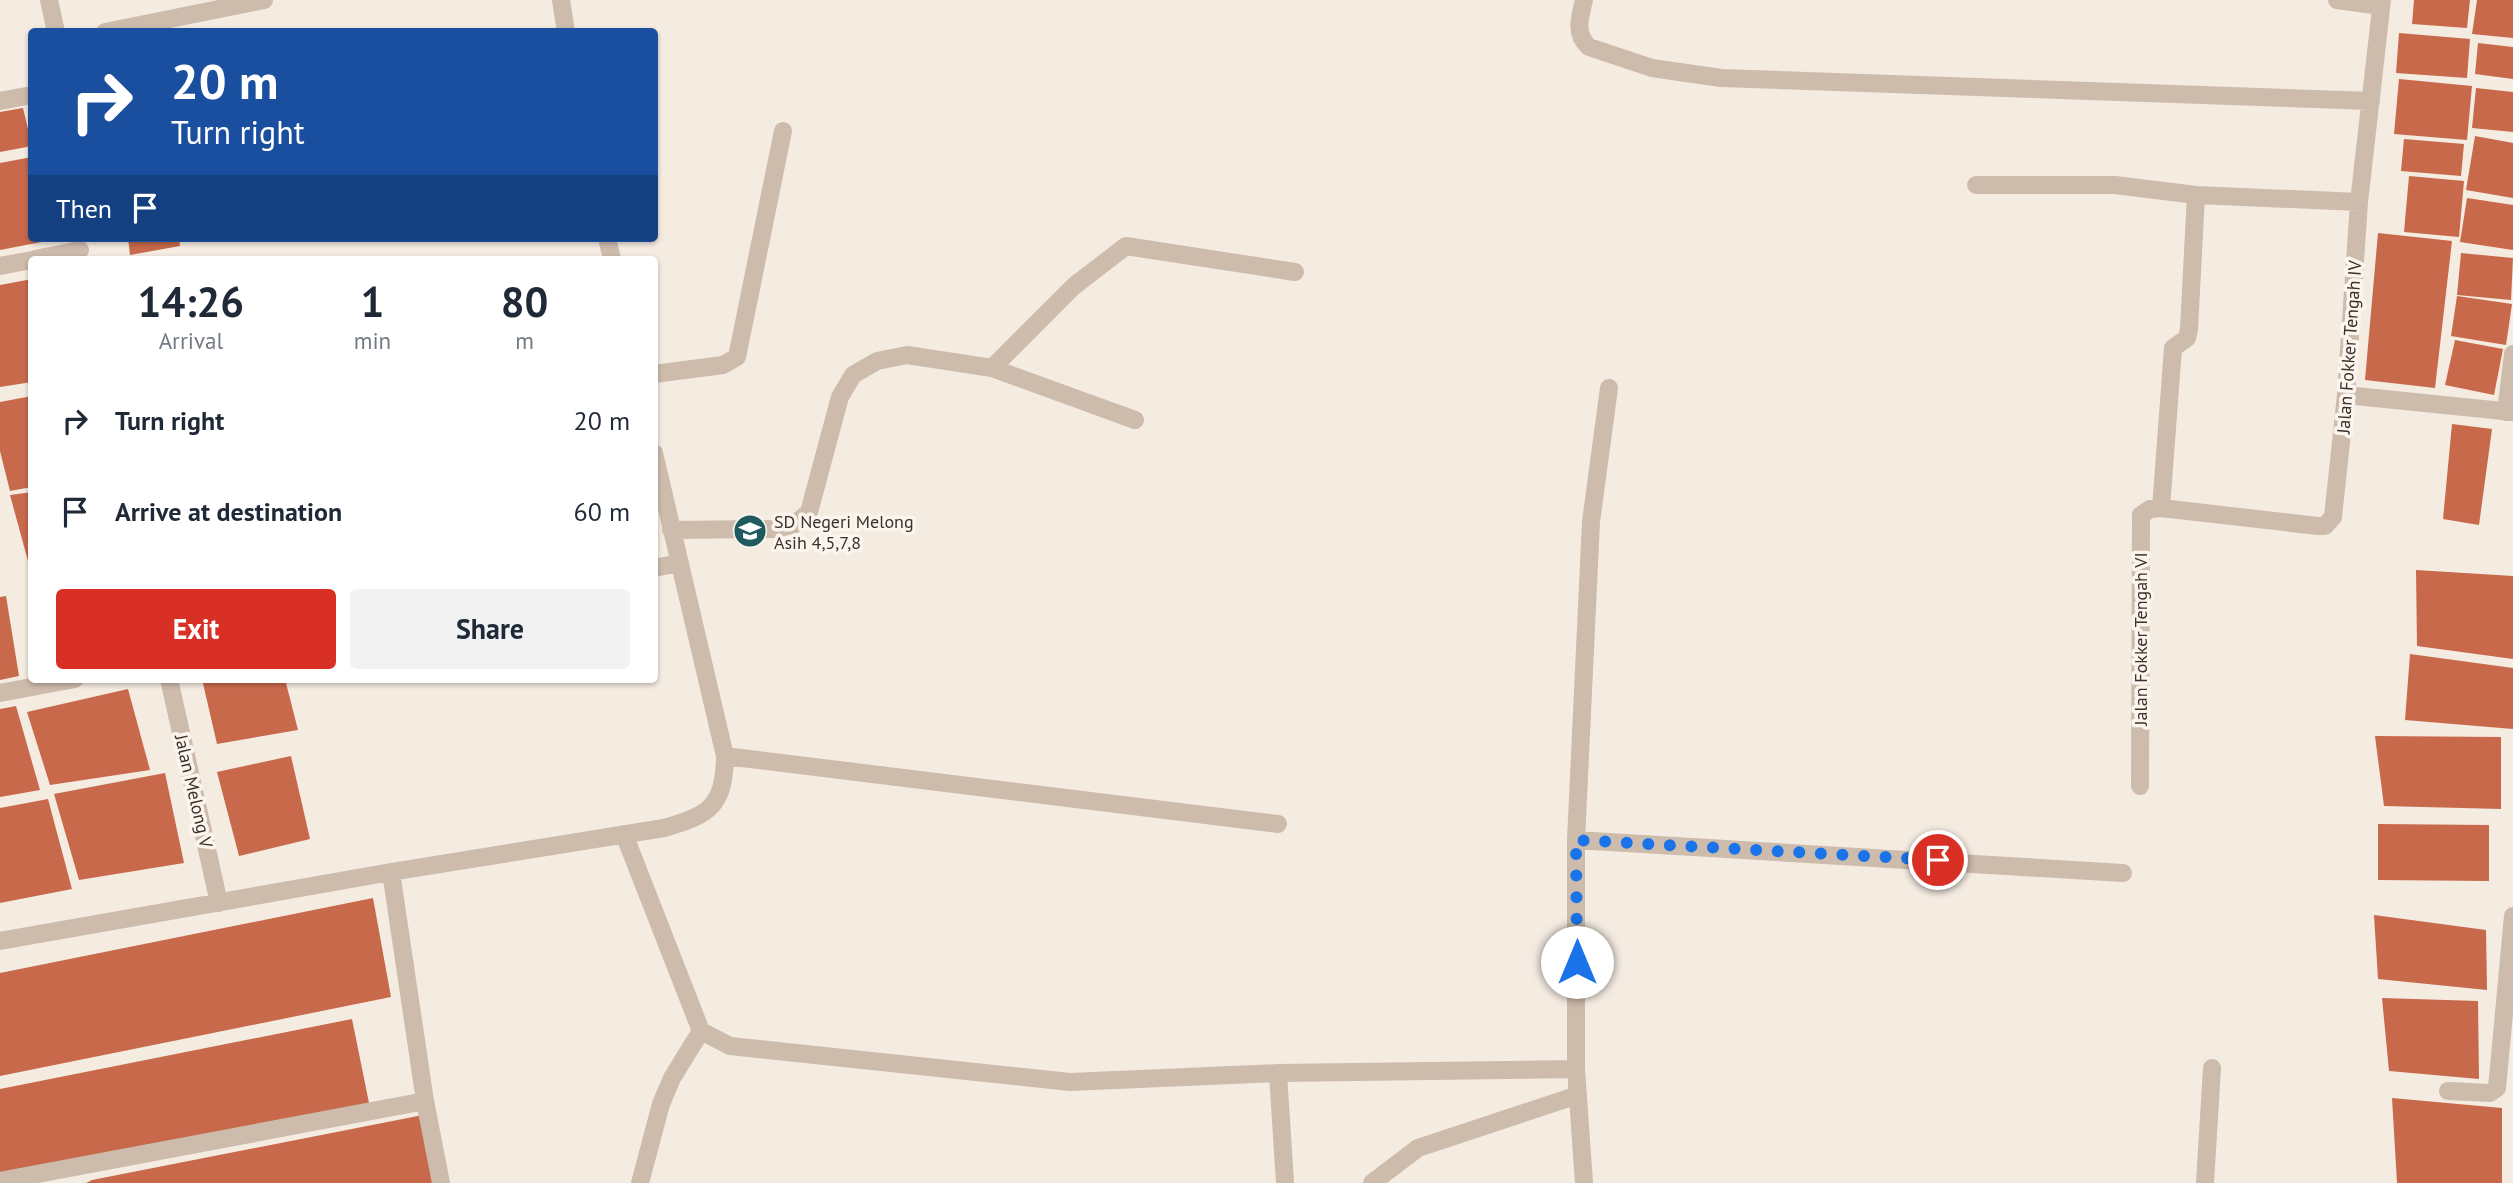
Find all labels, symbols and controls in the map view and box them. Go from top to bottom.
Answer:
text: 20 m [171,49,278,113]
icon: right [56,56,147,147]
text: Turn right [171,111,305,153]
icon: arrive [126,189,164,227]
text: Then [56,192,112,225]
street label: Jalan Fokker Tengah IV [2331,259,2367,436]
text: 14:26 [138,274,244,329]
text: 1 [361,274,384,329]
text: 80 [501,274,548,329]
text: Arrival [159,326,223,355]
text: min [354,326,391,355]
text: m [515,326,534,355]
icon: right [56,402,94,440]
text: Turn right [115,404,224,437]
text: 20 m [574,404,630,437]
icon: arrive [56,493,94,531]
text: Arrive at destination [115,495,342,528]
text: 60 m [574,495,630,528]
place label: SD Negeri Melong Asih 4,5,7,8 [774,510,914,554]
school or university icon: SD Negeri Melong Asih 4,5,7,8 [731,512,769,550]
street label: Jalan Fokker Tengah VI [2129,552,2152,727]
button: Exit [56,589,336,669]
button: Share [350,589,630,669]
street label: Jalan Melong V [170,731,218,851]
pin [1908,830,1968,890]
icon: arrive [1919,841,1957,879]
position arrow [1540,925,1614,999]

